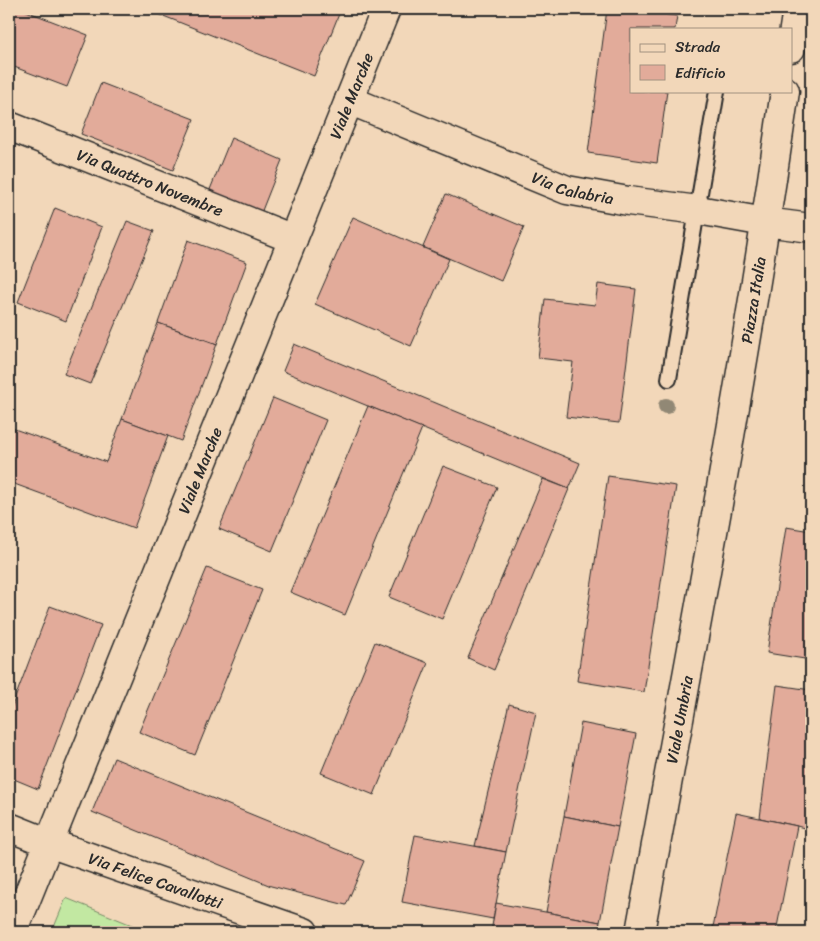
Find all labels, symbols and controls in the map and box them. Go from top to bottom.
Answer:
legend [630,28,792,92]
text: Strada [675,34,721,60]
street label: Viale Marche [321,48,382,144]
text: Edificio [675,60,726,86]
street label: Via Quattro Novembre [72,140,228,225]
street label: Via Calabria [527,163,616,213]
street label: Piazza Italia [732,255,775,346]
street label: Viale Marche [169,423,231,518]
street label: Viale Umbria [657,672,702,766]
street label: Via Felice Cavallotti [84,844,227,918]

